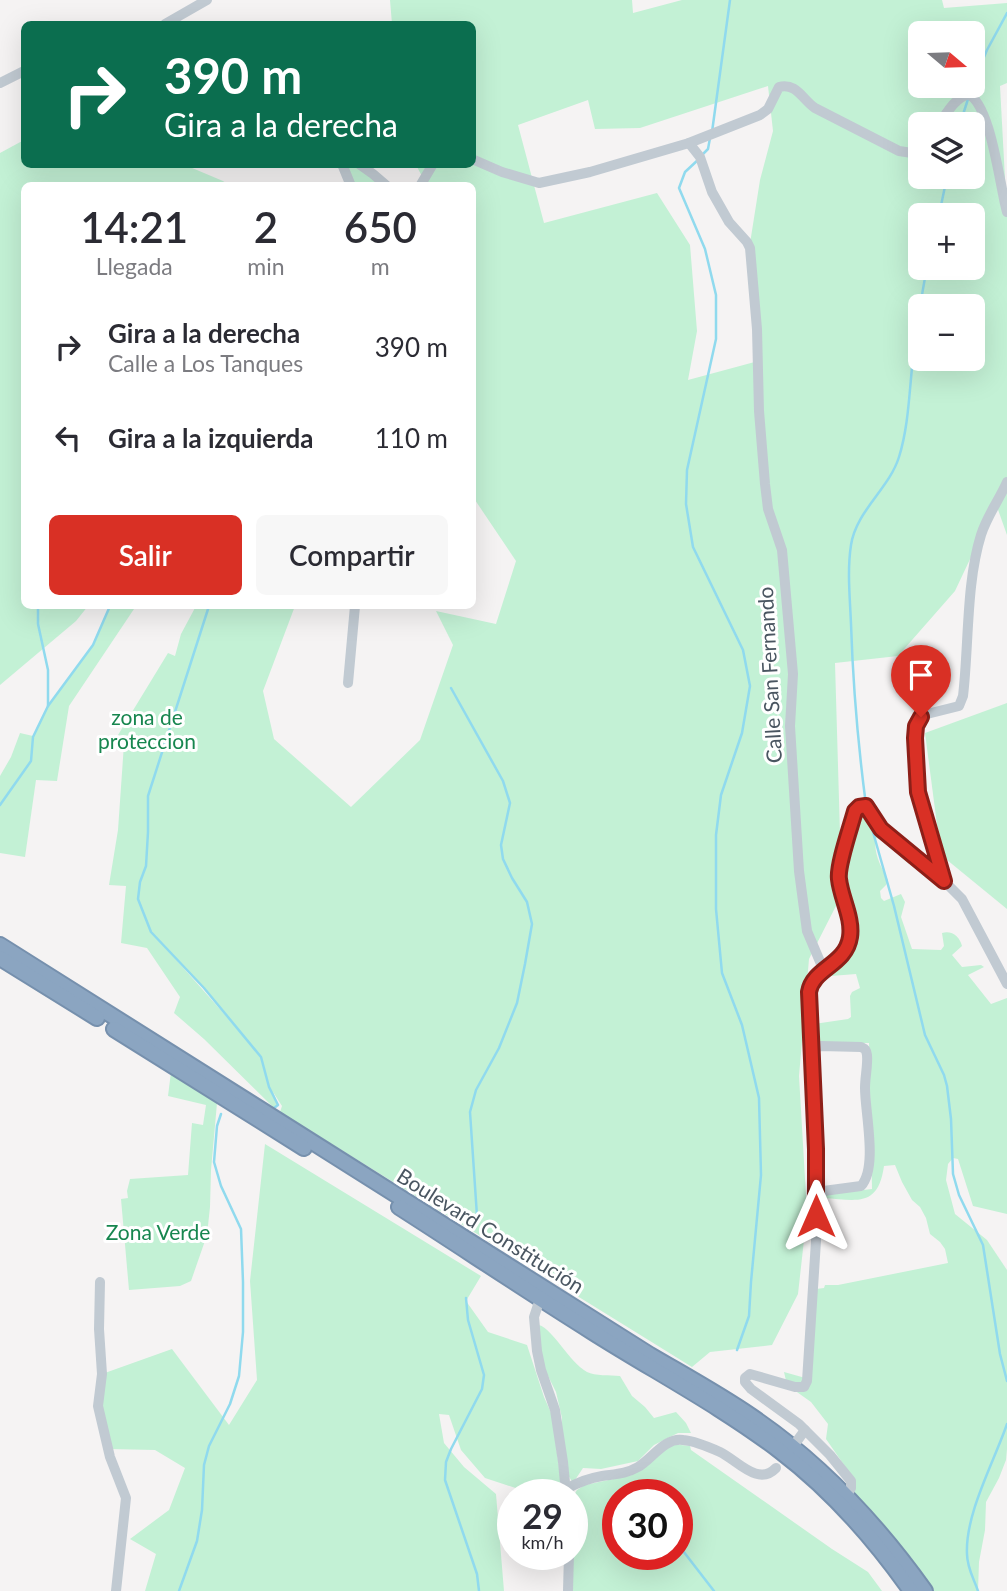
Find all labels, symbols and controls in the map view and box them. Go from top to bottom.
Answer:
north arrow [908,21,985,98]
map controls [908,21,985,371]
text: 390 m [164,46,302,104]
icon: right [49,49,140,140]
text: Gira a la derecha [164,105,398,144]
button: layers [908,112,985,189]
text: 14:21 [80,202,188,252]
text: 2 [254,202,278,252]
text: 650 [344,202,417,252]
button: + [908,203,985,280]
text: Llegada [96,252,173,280]
text: min [247,252,285,280]
text: m [371,252,390,280]
button: − [908,294,985,371]
text: Gira a la derecha [108,317,300,349]
icon: right [49,328,87,366]
text: 390 m [375,331,448,363]
text: Calle a Los Tanques [108,349,303,377]
icon: left [49,419,87,457]
text: Gira a la izquierda [108,422,314,454]
text: 110 m [375,422,448,454]
button: Salir [49,515,242,595]
button: Compartir [256,515,448,595]
street label: Calle San Fernando [752,586,786,764]
pin [891,645,951,717]
icon: arrive [902,656,940,694]
park label: zona de proteccion [98,704,196,753]
street label: Boulevard Constitución [393,1162,589,1298]
position arrow [779,1179,853,1253]
park label: Zona Verde [106,1219,210,1244]
speed limit sign: 30 [602,1479,693,1570]
text: 29 [522,1494,563,1536]
text: km/h [521,1531,564,1553]

